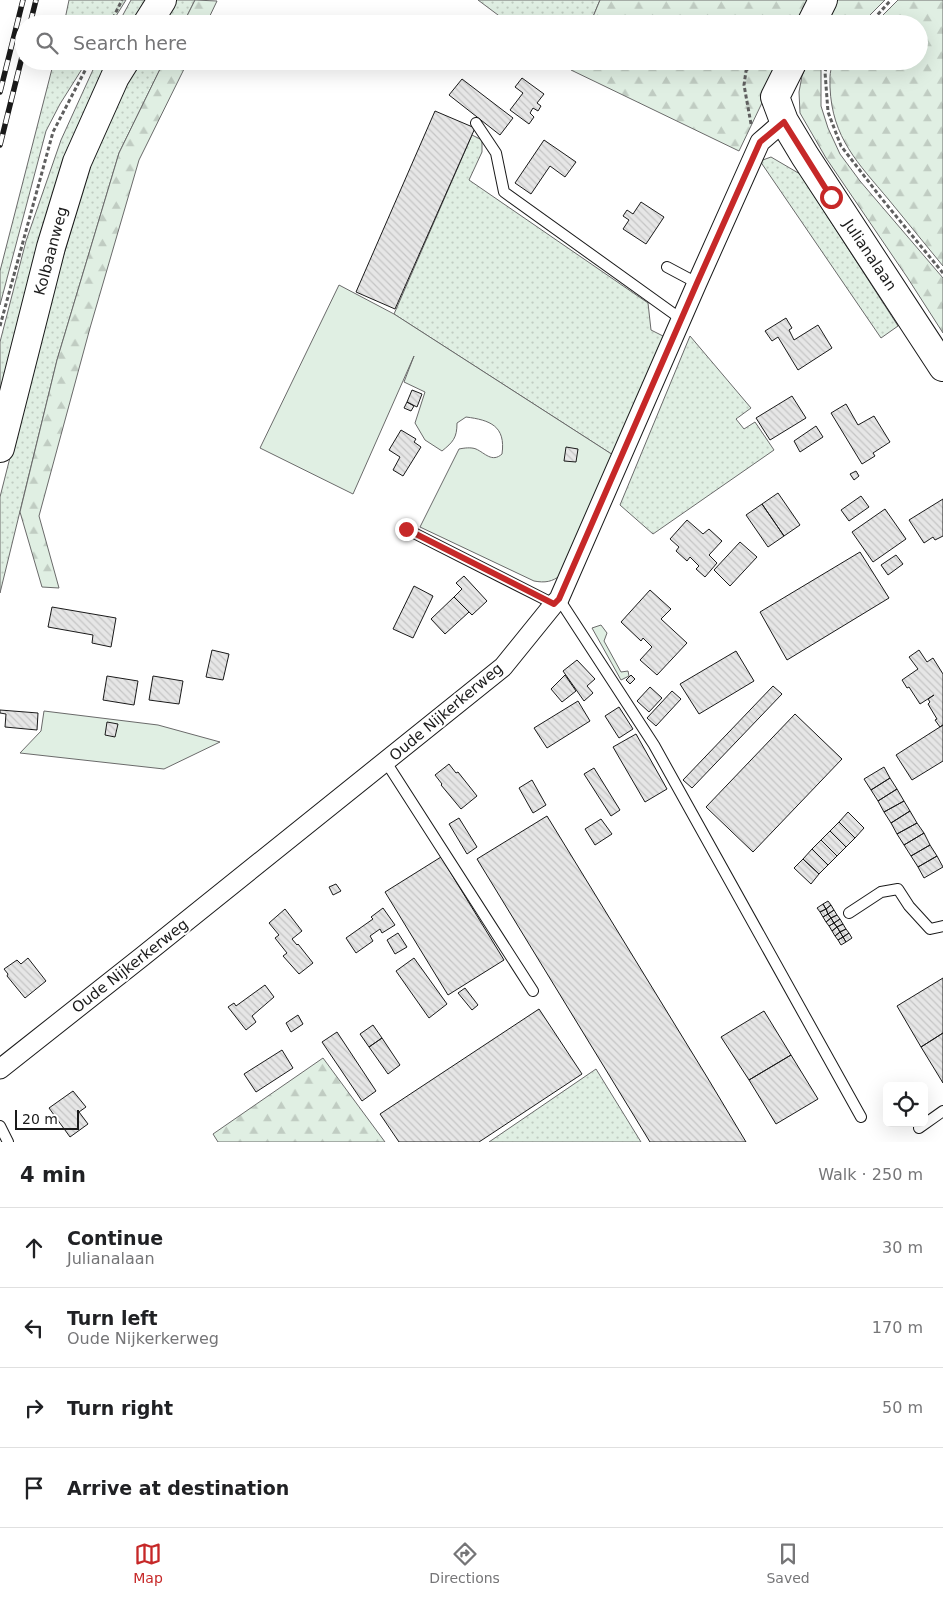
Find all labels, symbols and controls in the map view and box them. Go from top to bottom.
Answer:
search box [15,15,928,70]
icon: search [33,29,61,57]
text: Search here [73,32,187,54]
route start [820,186,843,209]
street label: Kolbaanweg [31,205,71,297]
street label: Julianalaan [839,215,900,294]
route end [395,518,418,541]
street label: Oude Nijkerkerweg [386,659,506,765]
street label: Oude Nijkerkerweg [68,915,192,1017]
map controls [883,1082,928,1127]
button: locate [883,1082,928,1127]
scale bar [15,1107,79,1130]
text: 20 m [22,1111,58,1127]
text: 4 min [20,1163,86,1187]
text: Walk · 250 m [818,1165,923,1184]
text: Continue [67,1227,163,1249]
icon: ahead [20,1234,48,1262]
text: 30 m [882,1238,923,1257]
text: Julianalaan [67,1249,155,1268]
text: Turn left [67,1307,158,1329]
icon: left [20,1314,48,1342]
text: 170 m [872,1318,923,1337]
text: Oude Nijkerkerweg [67,1329,219,1348]
icon: right [20,1394,48,1422]
text: Turn right [67,1397,173,1419]
text: 50 m [882,1398,923,1417]
icon: arrive [20,1474,48,1502]
text: Arrive at destination [67,1477,289,1499]
tab: Map [133,1540,163,1586]
tab: Directions [429,1540,500,1586]
tab: Saved [766,1540,810,1586]

